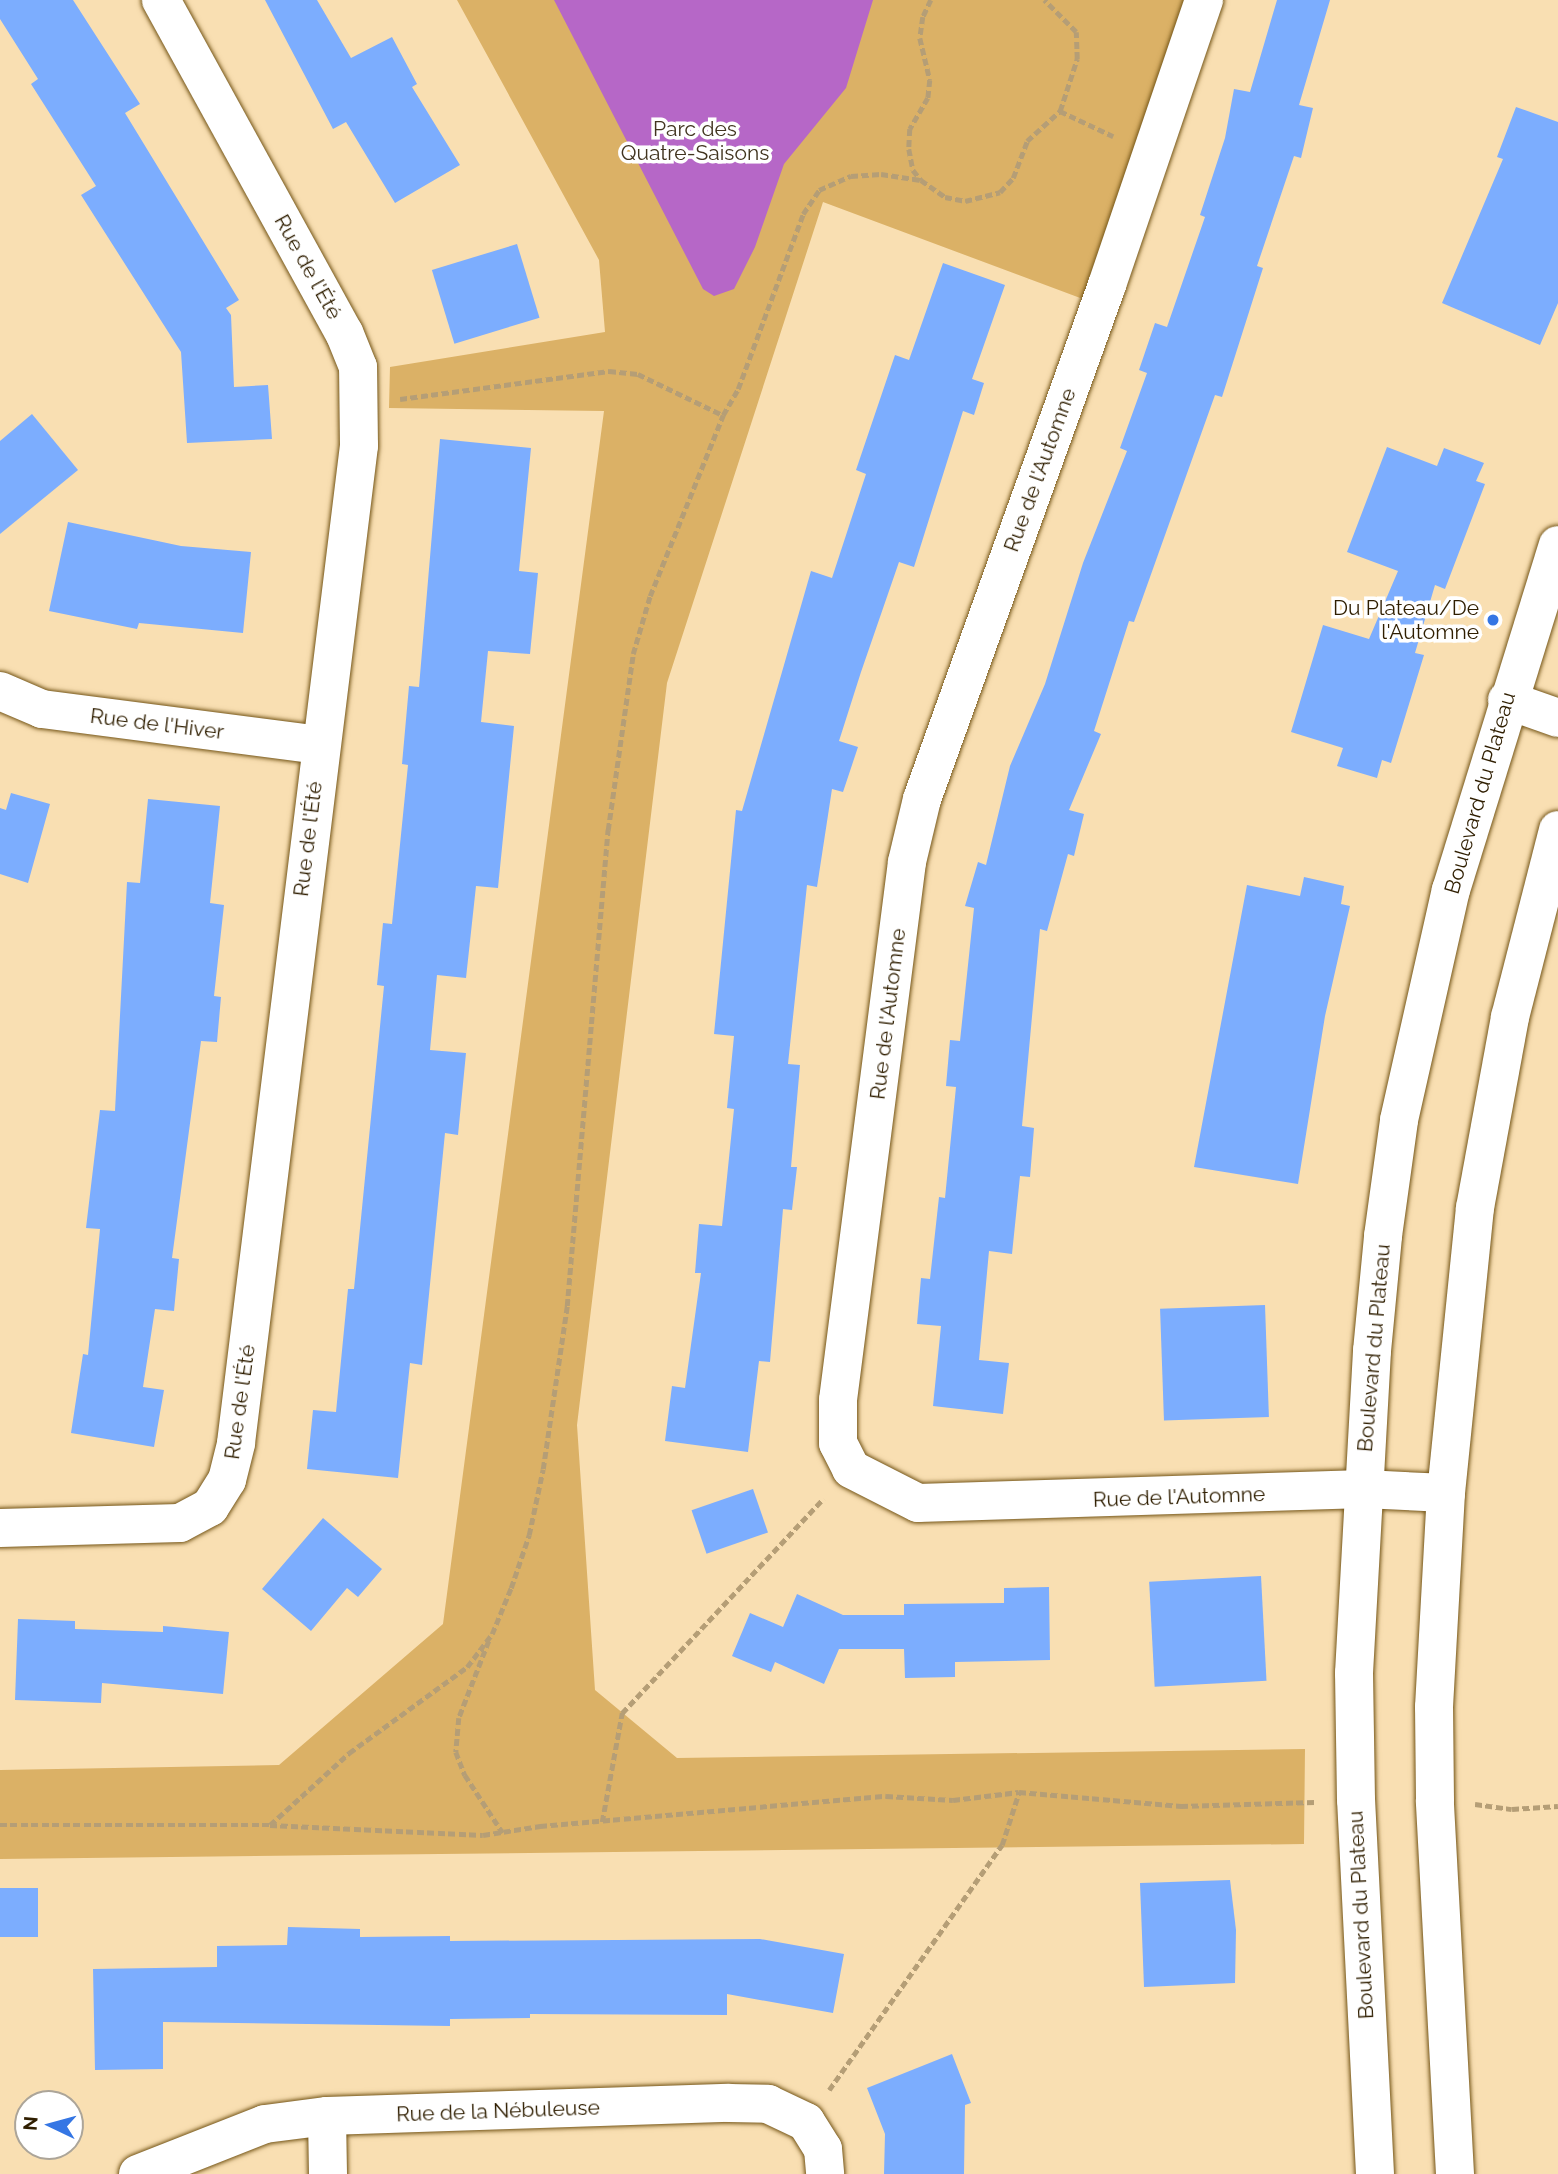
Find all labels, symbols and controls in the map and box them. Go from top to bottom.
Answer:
park label: Parc des Quatre-Saisons [621,116,769,166]
street label: Rue de l'Été [269,210,347,324]
street label: Rue de l'Automne [999,385,1081,555]
place label: Du Plateau/De l'Automne [1333,595,1479,645]
marker: Du Plateau/De l'Automne [1485,612,1501,628]
street label: Boulevard du Plateau [1439,689,1521,897]
street label: Rue de l'Hiver [89,703,225,745]
street label: Rue de l'Été [288,780,328,898]
street label: Rue de l'Automne [865,927,911,1101]
street label: Boulevard du Plateau [1352,1243,1396,1453]
street label: Rue de l'Été [219,1343,261,1461]
street label: Rue de l'Automne [1092,1481,1266,1513]
street label: Boulevard du Plateau [1343,1810,1379,2020]
north arrow [14,2090,84,2160]
street label: Rue de la Nébuleuse [396,2095,600,2127]
text: N [18,2115,42,2132]

